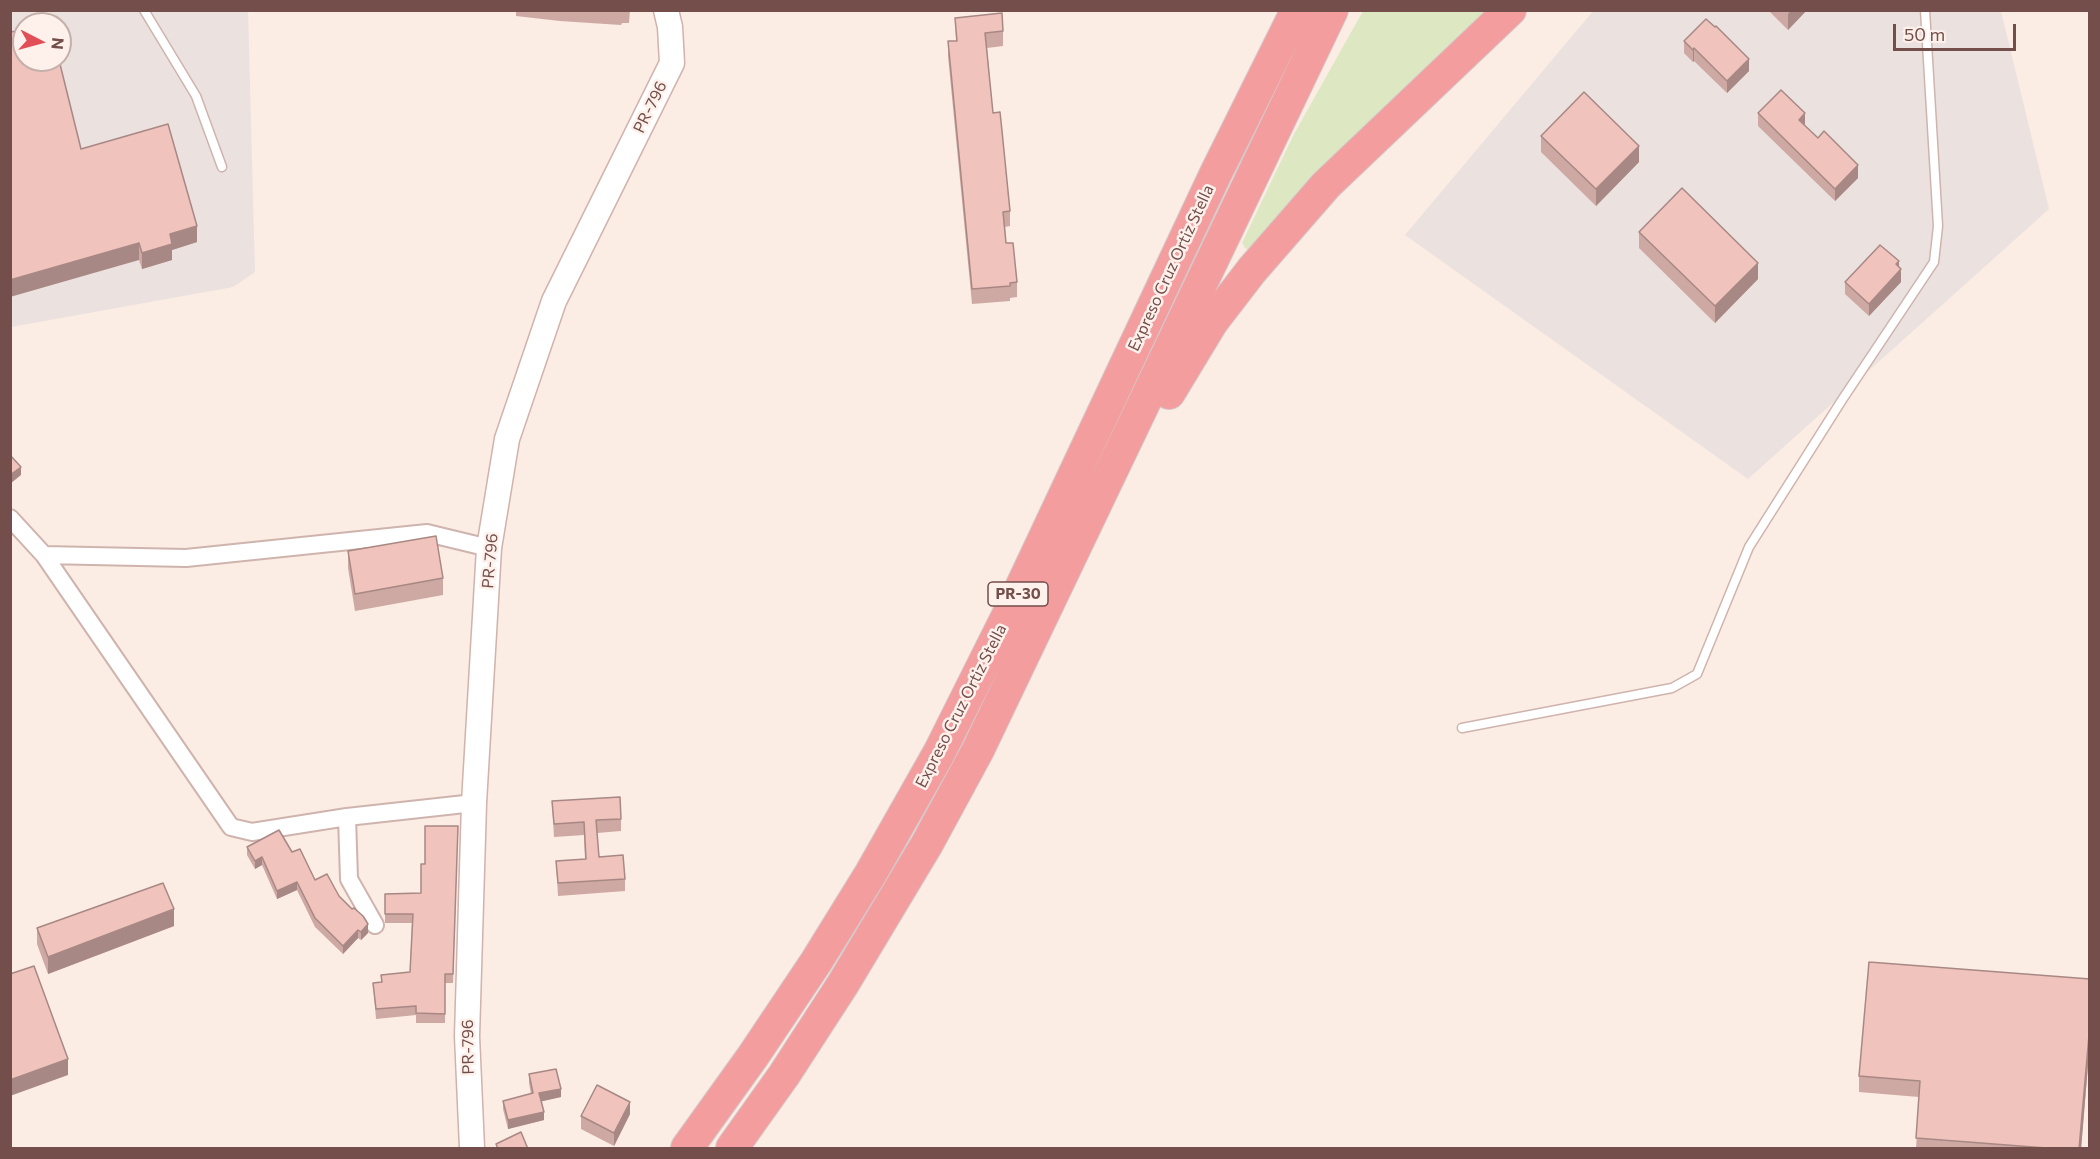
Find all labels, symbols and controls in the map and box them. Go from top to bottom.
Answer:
north arrow [12,12,72,72]
scale bar [1896,12,2019,50]
text: 50 m [1904,23,1945,45]
text: N [48,37,68,51]
street label: PR-796 [629,78,671,136]
street label: Expreso Cruz Ortiz Stella [1124,182,1218,354]
street label: PR-796 [478,533,502,589]
road number: PR-30 [988,582,1048,606]
street label: Expreso Cruz Ortiz Stella [911,621,1011,791]
street label: PR-796 [458,1019,478,1075]

